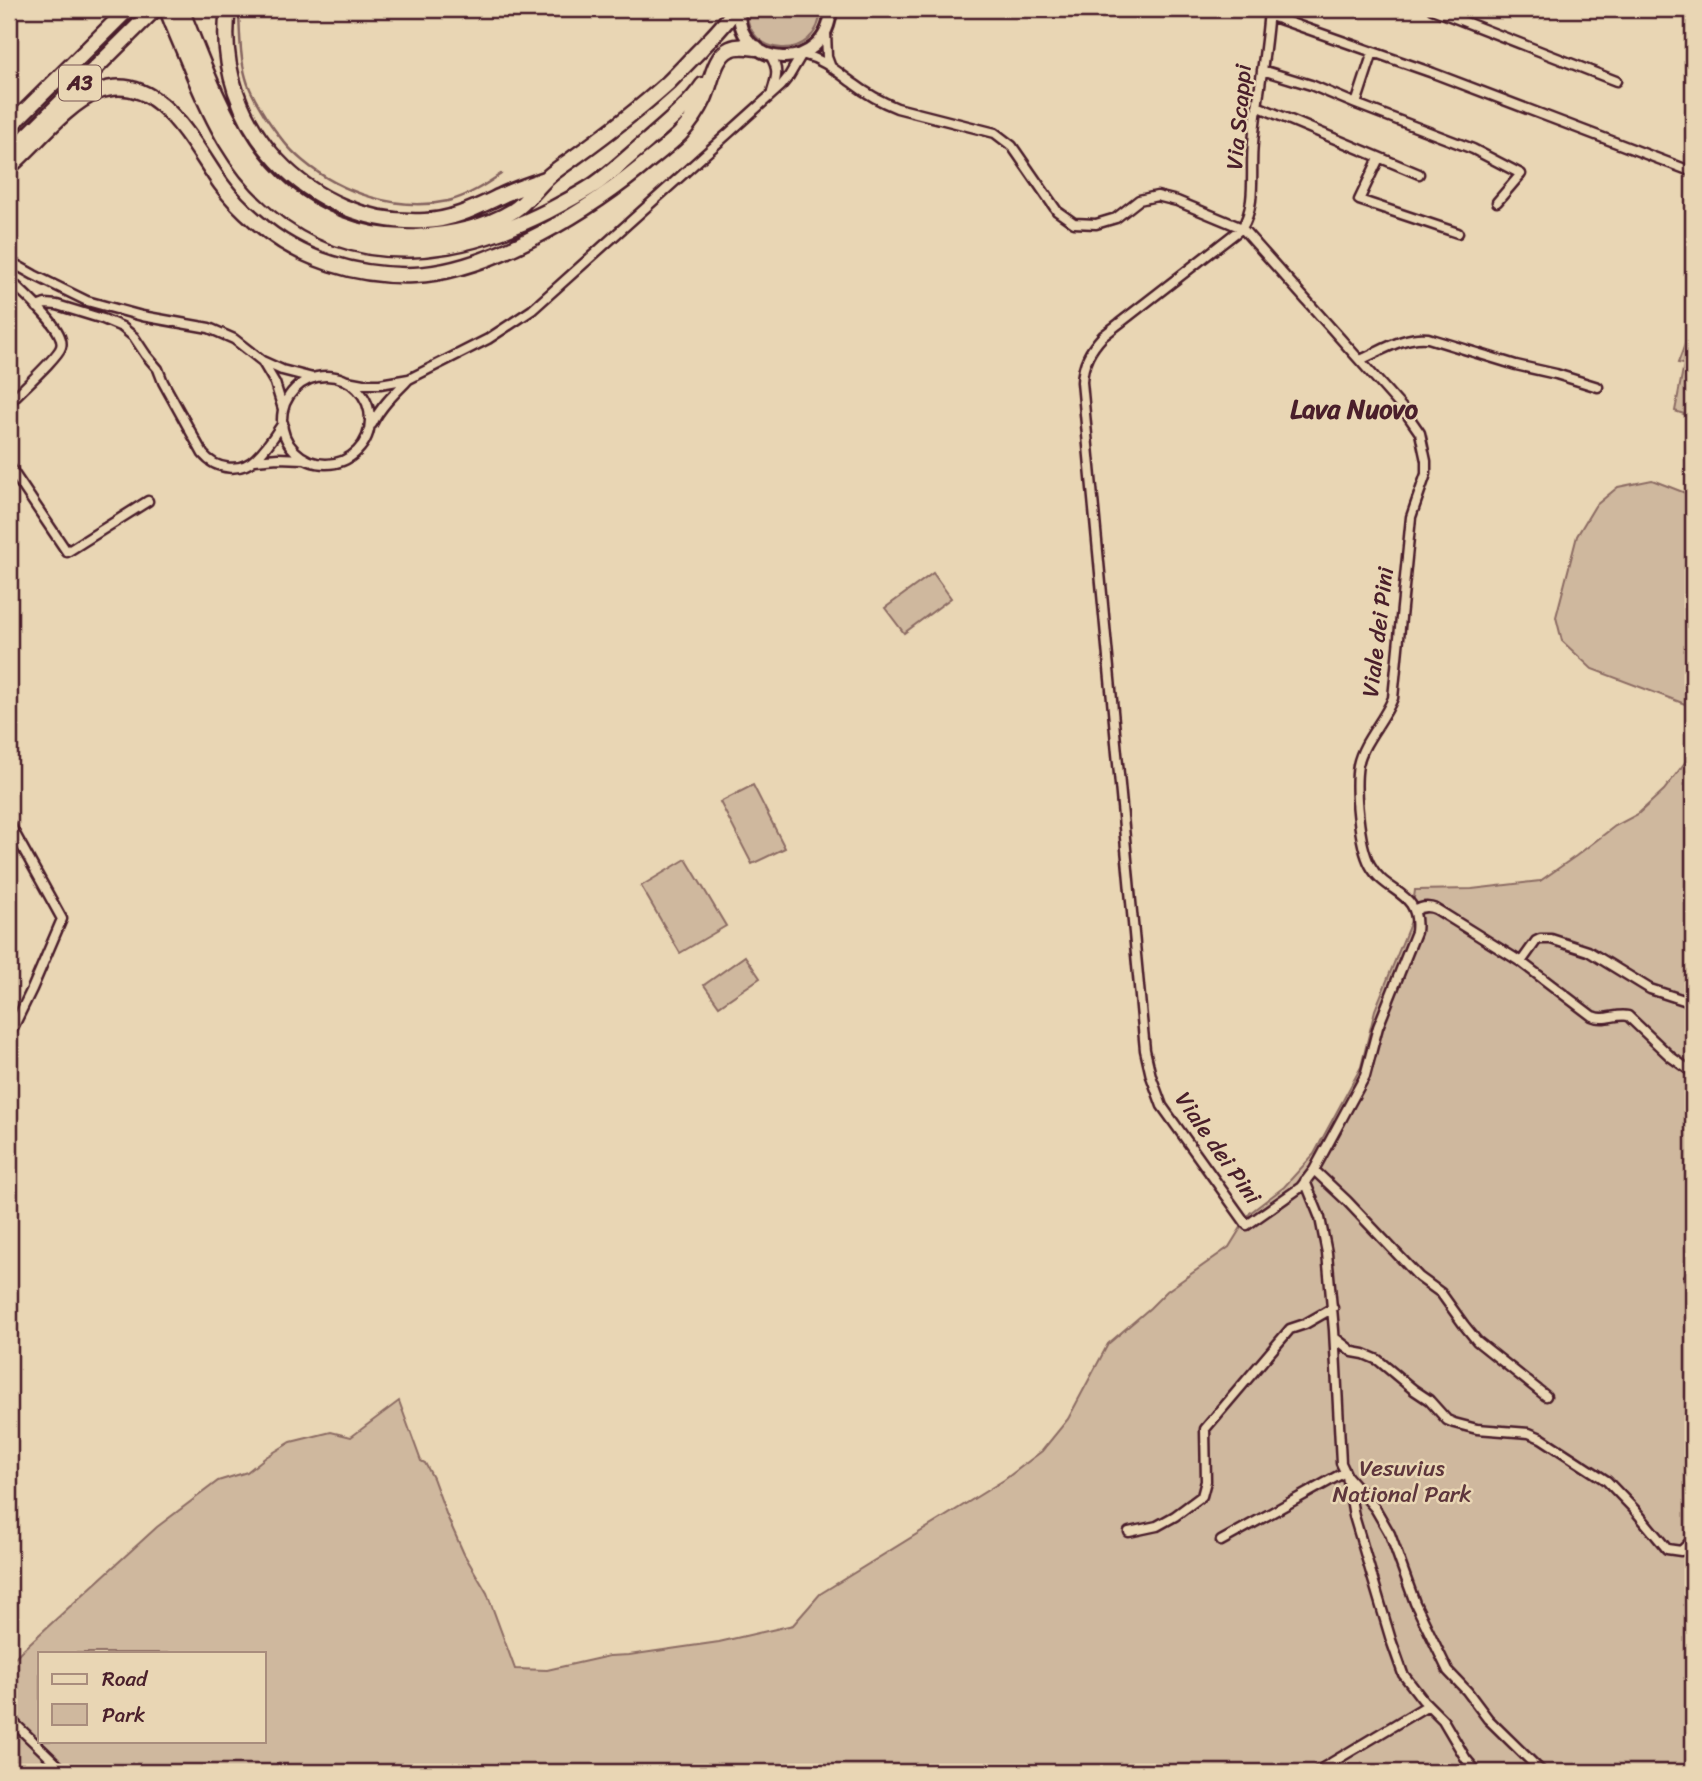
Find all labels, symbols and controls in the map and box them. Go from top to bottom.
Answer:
street label: Via Scappi [1214,62,1264,171]
road number: A3 [59,66,101,100]
district label: Lava Nuovo [1290,386,1419,432]
street label: Viale dei Pini [1350,564,1406,699]
street label: Viale dei Pini [1164,1083,1273,1214]
park label: Vesuvius National Park [1333,1448,1471,1515]
legend [38,1652,266,1742]
text: Road [102,1660,149,1698]
text: Park [102,1696,145,1734]

